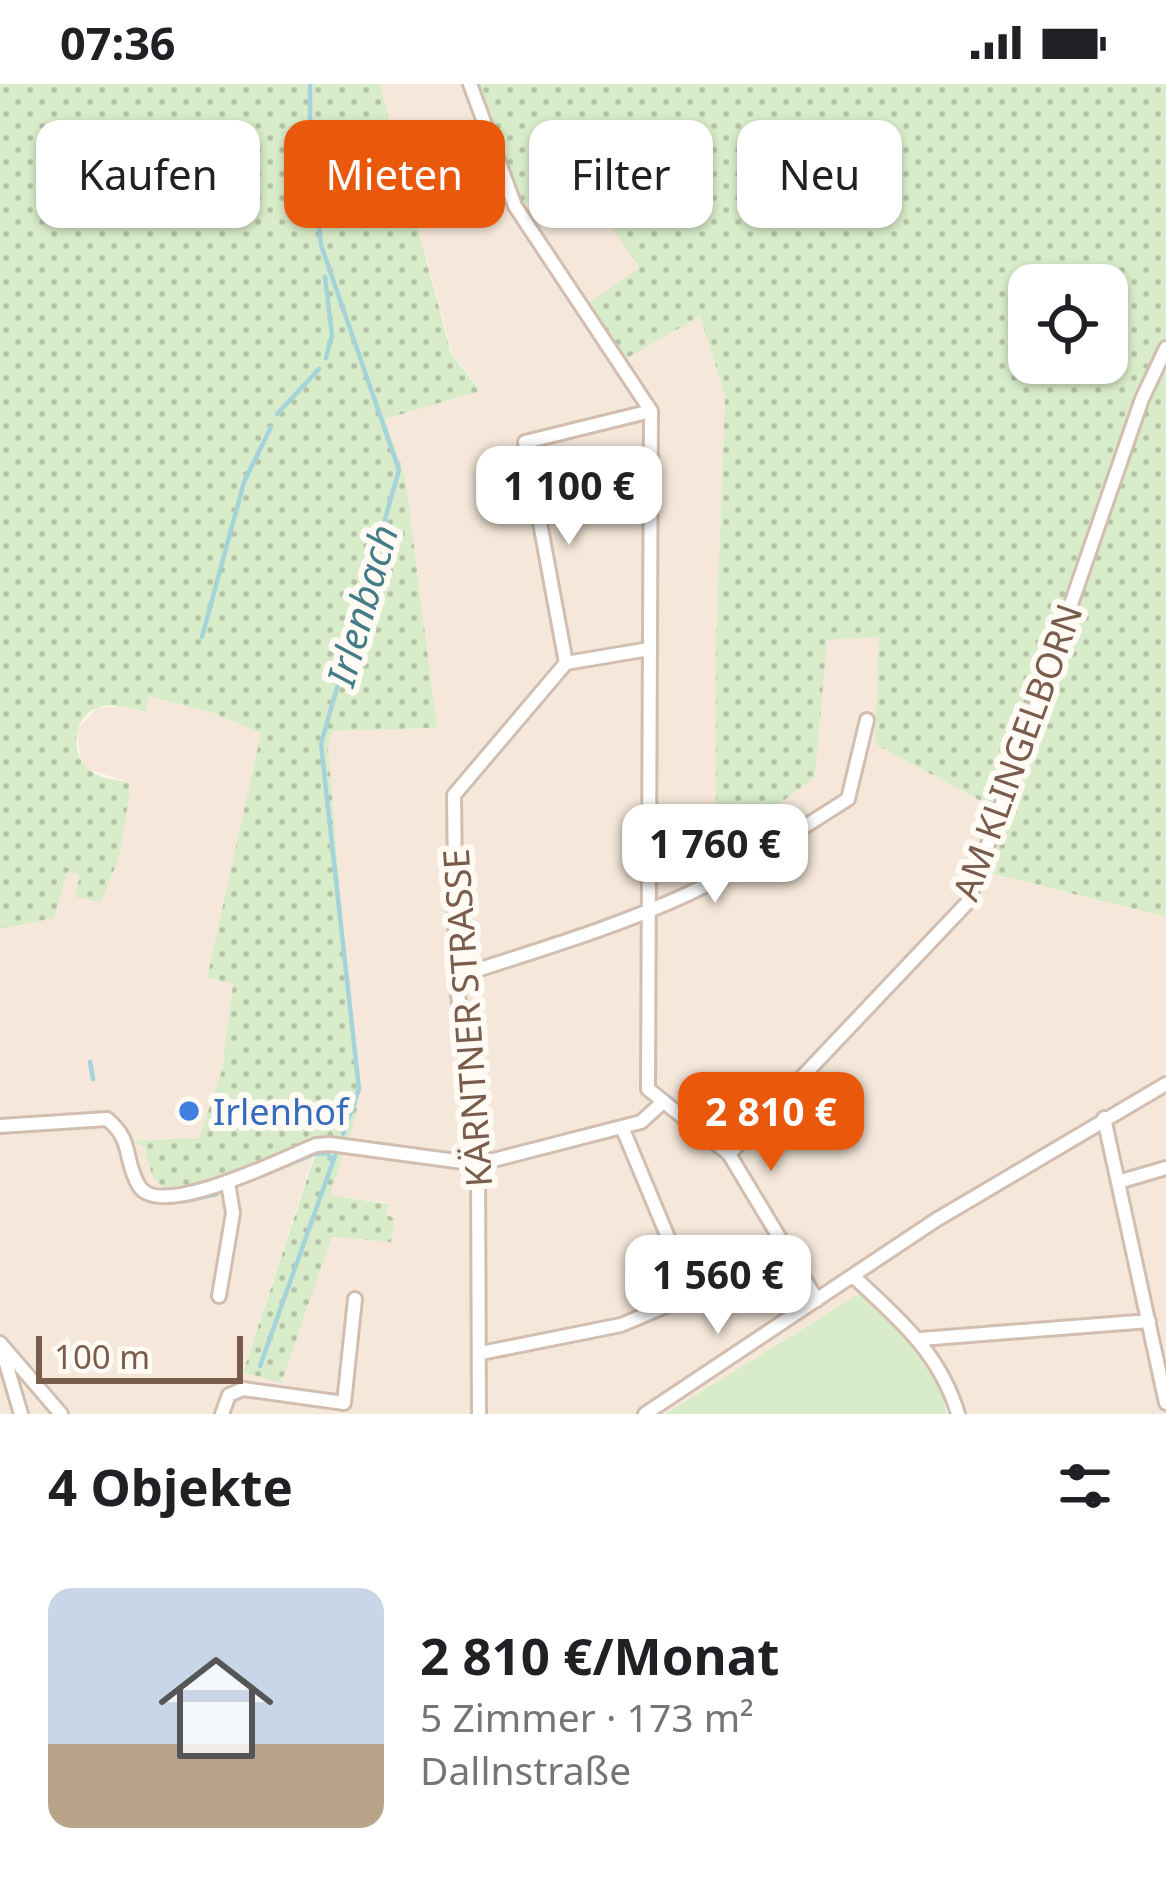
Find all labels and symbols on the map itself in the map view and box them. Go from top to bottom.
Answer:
pin: 1 100 € [458,446,680,548]
water label: Irlenbach [312,518,409,693]
street label: AM KLINGELBORN [941,597,1093,907]
pin: 1 760 € [604,804,826,906]
street label: KÄRNTNER STRASSE [431,847,503,1189]
pin: 2 810 € [660,1072,882,1174]
place label: Irlenhof [213,1087,350,1136]
marker: Irlenhof [176,1098,202,1124]
pin: 1 560 € [607,1235,829,1337]
scale bar [36,1330,243,1383]

